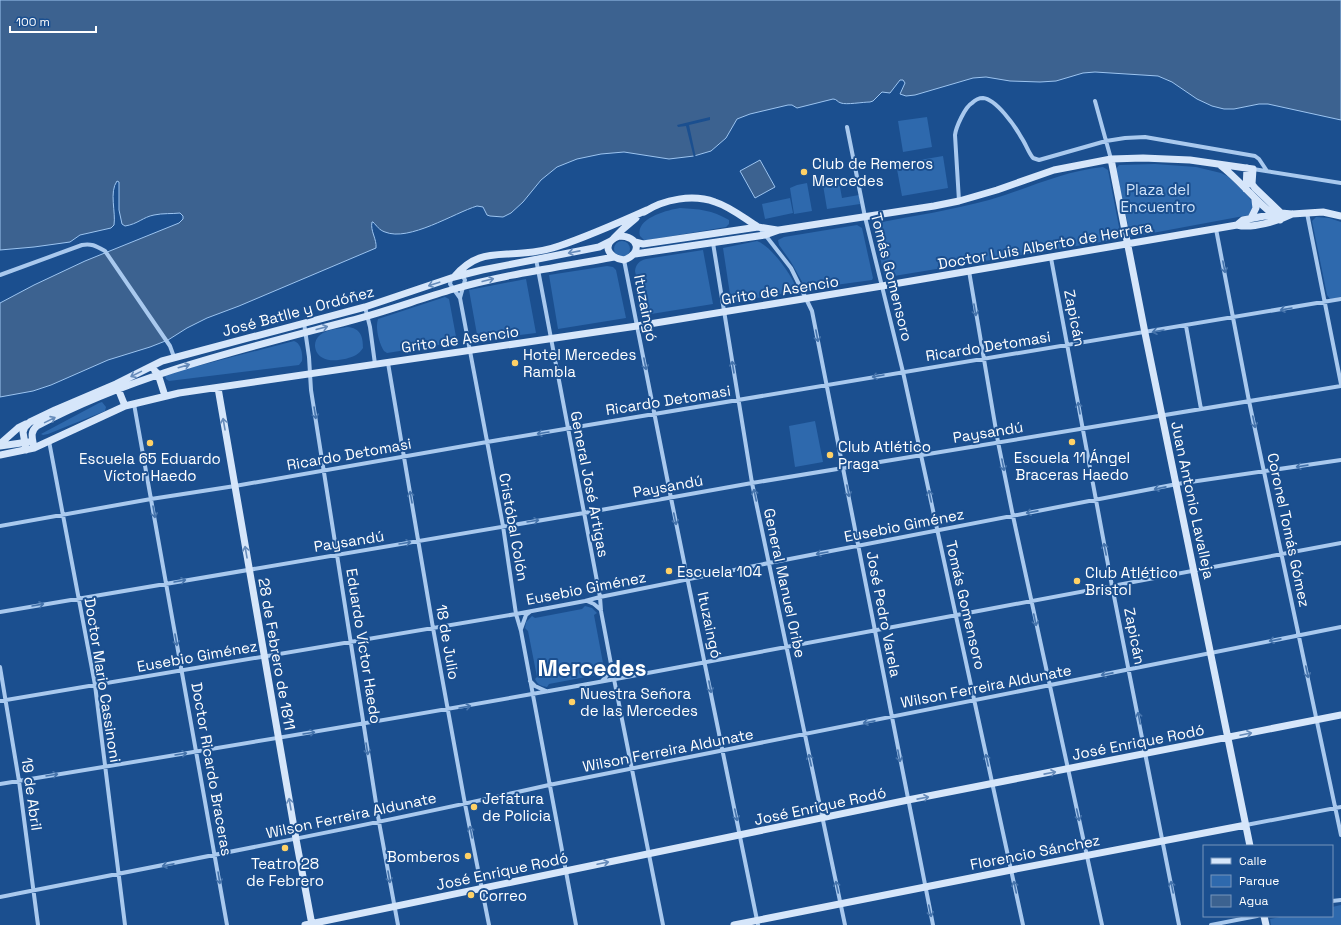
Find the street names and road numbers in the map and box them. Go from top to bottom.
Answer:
street label: Tomás Gomensoro [867,211,917,343]
street label: Doctor Luis Alberto de Herrera [936,217,1154,273]
street label: Grito de Asencio [720,271,840,309]
street label: Ituzaingó [630,273,662,343]
street label: José Batlle y Ordóñez [220,282,376,340]
street label: Zapicán [1060,288,1090,348]
street label: Grito de Asencio [400,321,520,357]
street label: Ricardo Detomasi [924,327,1052,365]
street label: Ricardo Detomasi [604,381,732,419]
street label: General José Artigas [567,409,614,559]
street label: Paysandú [951,417,1025,447]
street label: Juan Antonio Lavalleja [1167,419,1219,581]
street label: Ricardo Detomasi [285,434,413,474]
street label: Coronel Tomás Gómez [1263,451,1315,609]
street label: Paysandú [631,470,705,502]
street label: Cristóbal Colón [495,471,533,583]
street label: Eusebio Giménez [842,504,966,546]
street label: General Manuel Oribe [760,506,810,660]
street label: Paysandú [312,526,386,556]
street label: Tomás Gomensoro [942,539,990,671]
street label: José Pedro Varela [862,549,906,679]
street label: Eduardo Víctor Haedo [342,567,386,725]
street label: Eusebio Giménez [524,567,648,609]
street label: 28 de Febrero de 1811 [254,576,300,732]
street label: Ituzaingó [694,590,726,660]
street label: Doctor Mario Cassinoni [81,596,125,764]
street label: 18 de Julio [432,603,464,681]
street label: Zapicán [1120,606,1150,666]
street label: Eusebio Giménez [135,636,259,676]
street label: Wilson Ferreira Aldunate [899,660,1073,712]
street label: Doctor Ricardo Braceras [187,681,237,857]
street label: José Enrique Rodó [1070,720,1206,764]
street label: Wilson Ferreira Aldunate [581,724,755,776]
street label: 19 de Abril [17,756,47,832]
street label: José Enrique Rodó [752,783,888,829]
street label: Wilson Ferreira Aldunate [264,788,438,842]
street label: Florencio Sánchez [968,830,1102,874]
street label: José Enrique Rodó [434,848,570,894]

